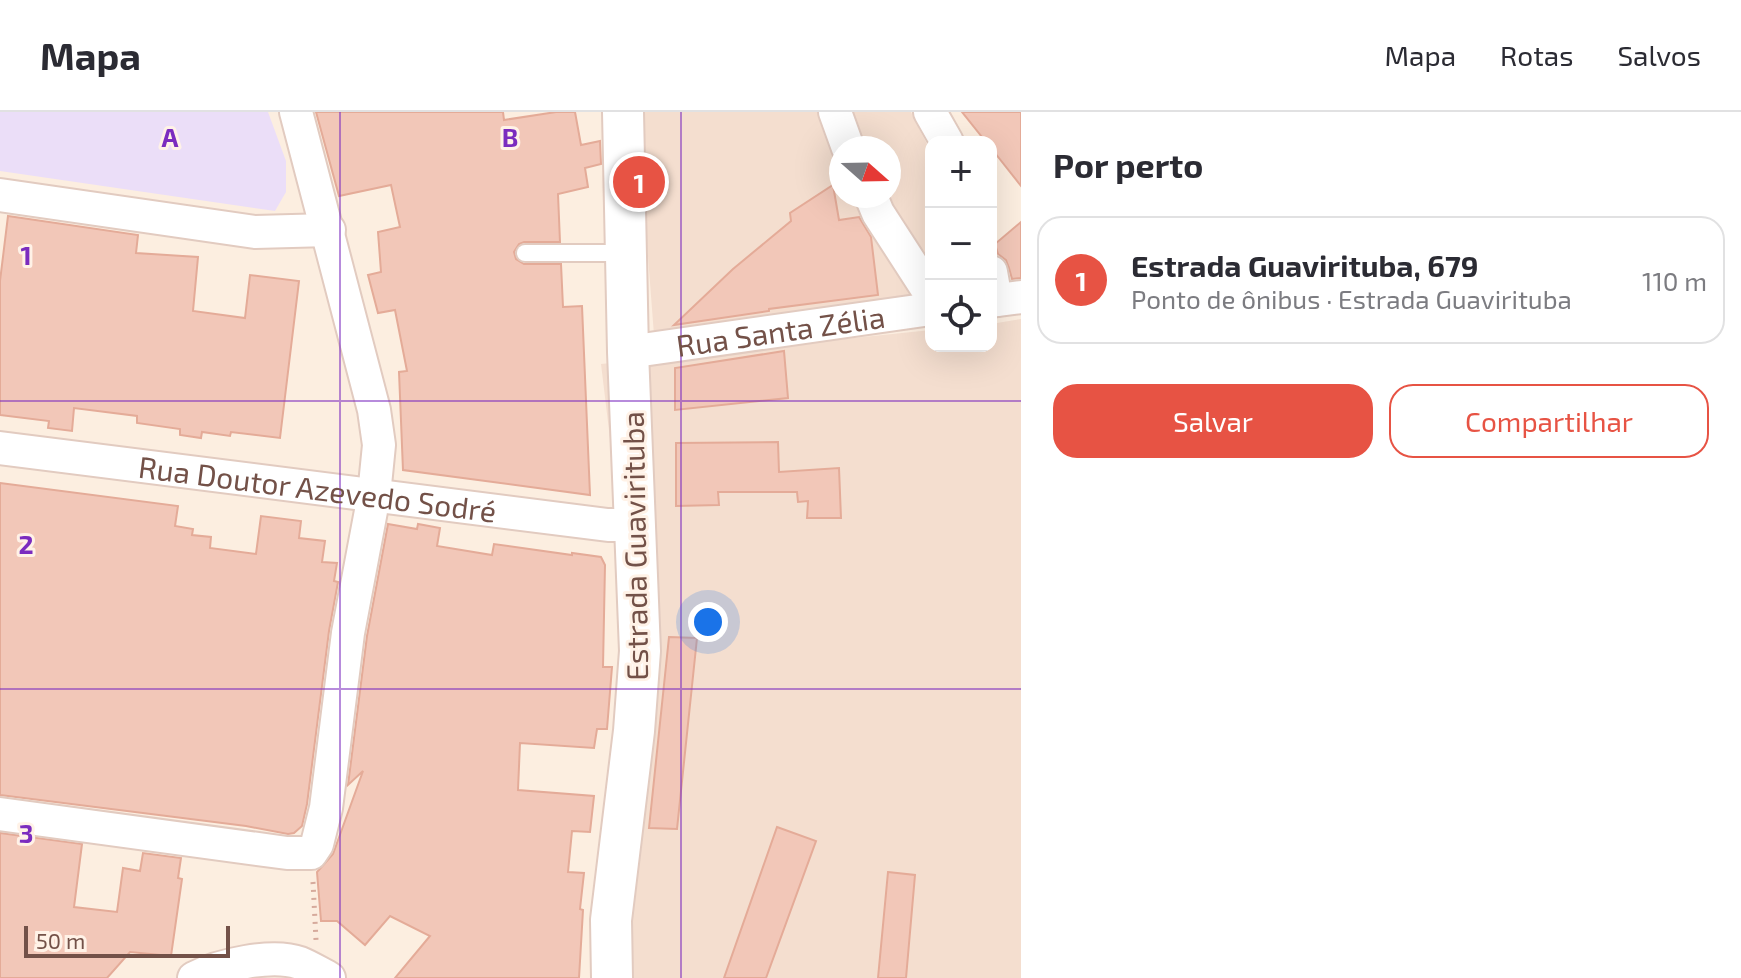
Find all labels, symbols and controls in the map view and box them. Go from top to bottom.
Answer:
text: Mapa [40,32,141,78]
text: Mapa [1385,38,1456,72]
text: Rotas [1500,38,1573,72]
text: Salvos [1617,38,1701,72]
text: A [162,121,179,152]
text: B [502,121,518,152]
north arrow [829,136,901,208]
map controls [925,136,997,352]
button: + [925,136,997,208]
text: Por perto [1053,144,1203,185]
pin: 1 [613,152,665,212]
button: − [925,208,997,280]
text: 1 [20,239,32,270]
text: Estrada Guavirituba, 679 [1131,247,1478,283]
text: 1 [1075,265,1087,296]
text: 110 m [1642,265,1707,296]
button: locate [925,280,997,352]
text: Ponto de ônibus · Estrada Guavirituba [1131,283,1572,314]
street label: Rua Santa Zélia [674,298,887,363]
button: Salvar [1053,384,1373,458]
button: Compartilhar [1389,384,1709,458]
street label: Estrada Guavirituba [614,411,654,681]
street label: Rua Doutor Azevedo Sodré [136,448,499,529]
text: 2 [18,528,34,559]
your location [688,602,728,642]
text: 3 [19,817,33,848]
scale bar [24,922,230,958]
text: 50 m [36,927,85,953]

